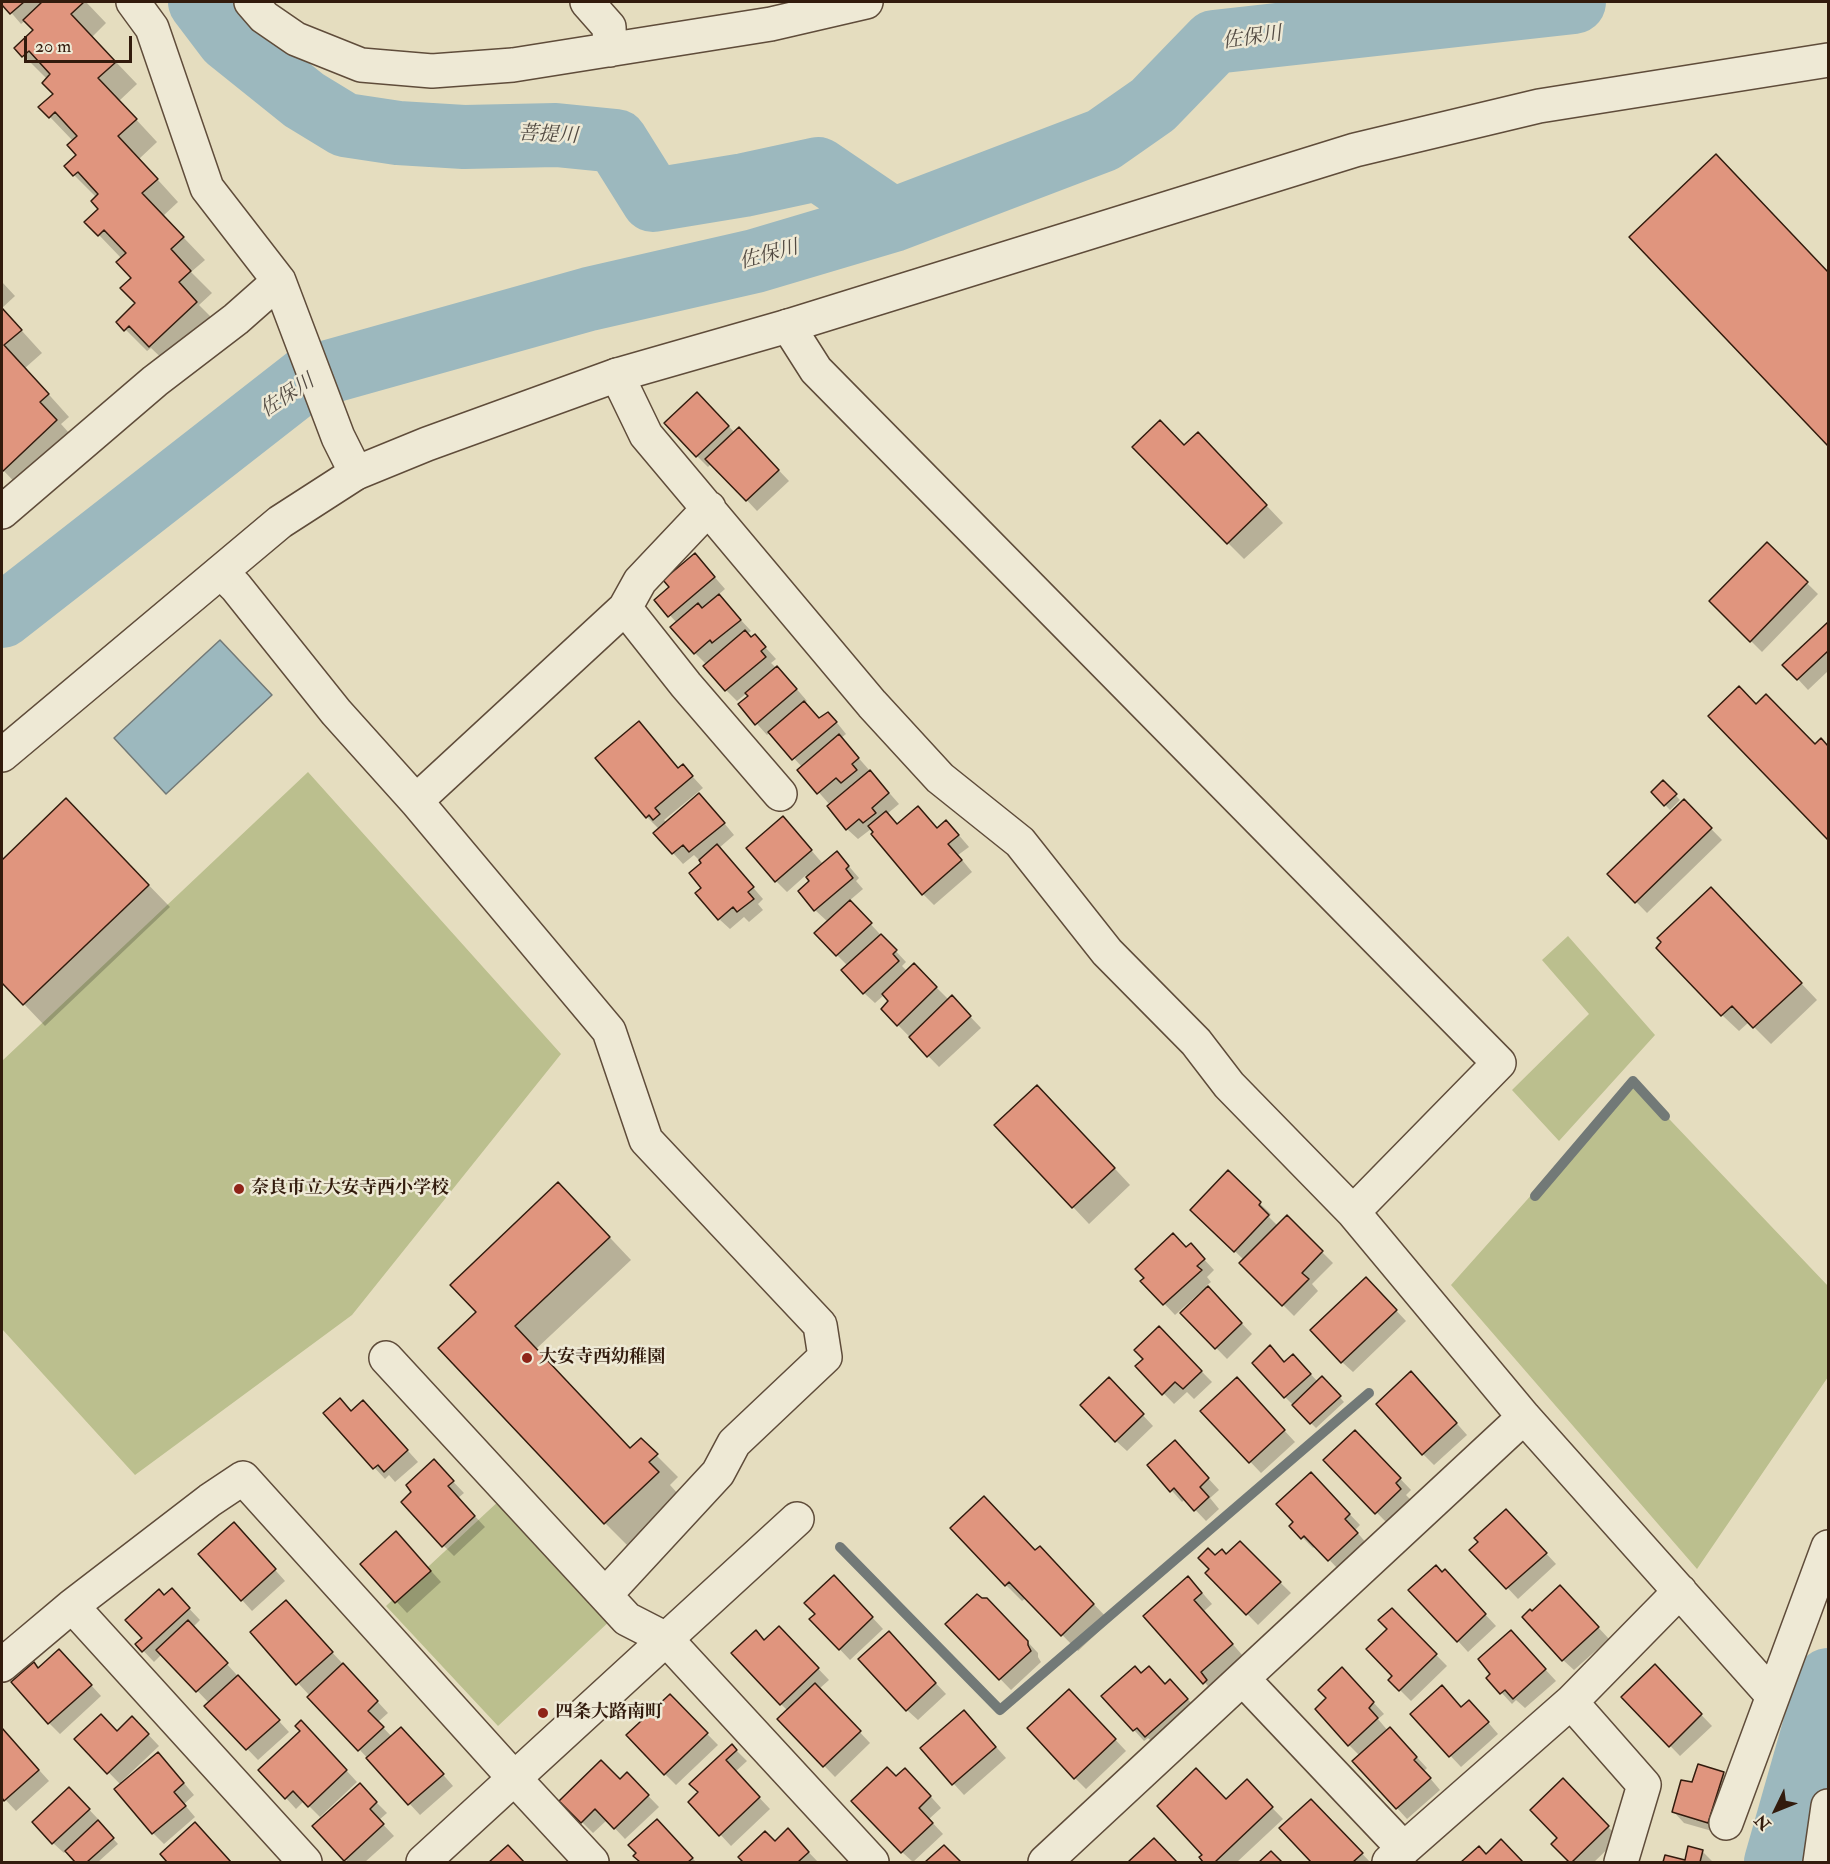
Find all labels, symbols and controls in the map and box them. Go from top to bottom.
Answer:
water label: 佐保川 [1221,23,1283,55]
scale bar [27,24,135,62]
text: 20 m [35,35,71,58]
water label: 菩提川 [517,122,579,150]
water label: 佐保川 [737,237,801,275]
water label: 佐保川 [256,370,320,424]
place label: 奈良市立大安寺西小学校 [251,1178,449,1200]
marker: 奈良市立大安寺西小学校 [232,1182,246,1196]
place label: 大安寺西幼稚園 [539,1347,665,1369]
marker: 大安寺西幼稚園 [520,1351,534,1365]
place label: 四条大路南町 [555,1702,663,1724]
marker: 四条大路南町 [536,1706,550,1720]
north arrow [1746,1780,1806,1840]
text: N [1751,1810,1775,1834]

